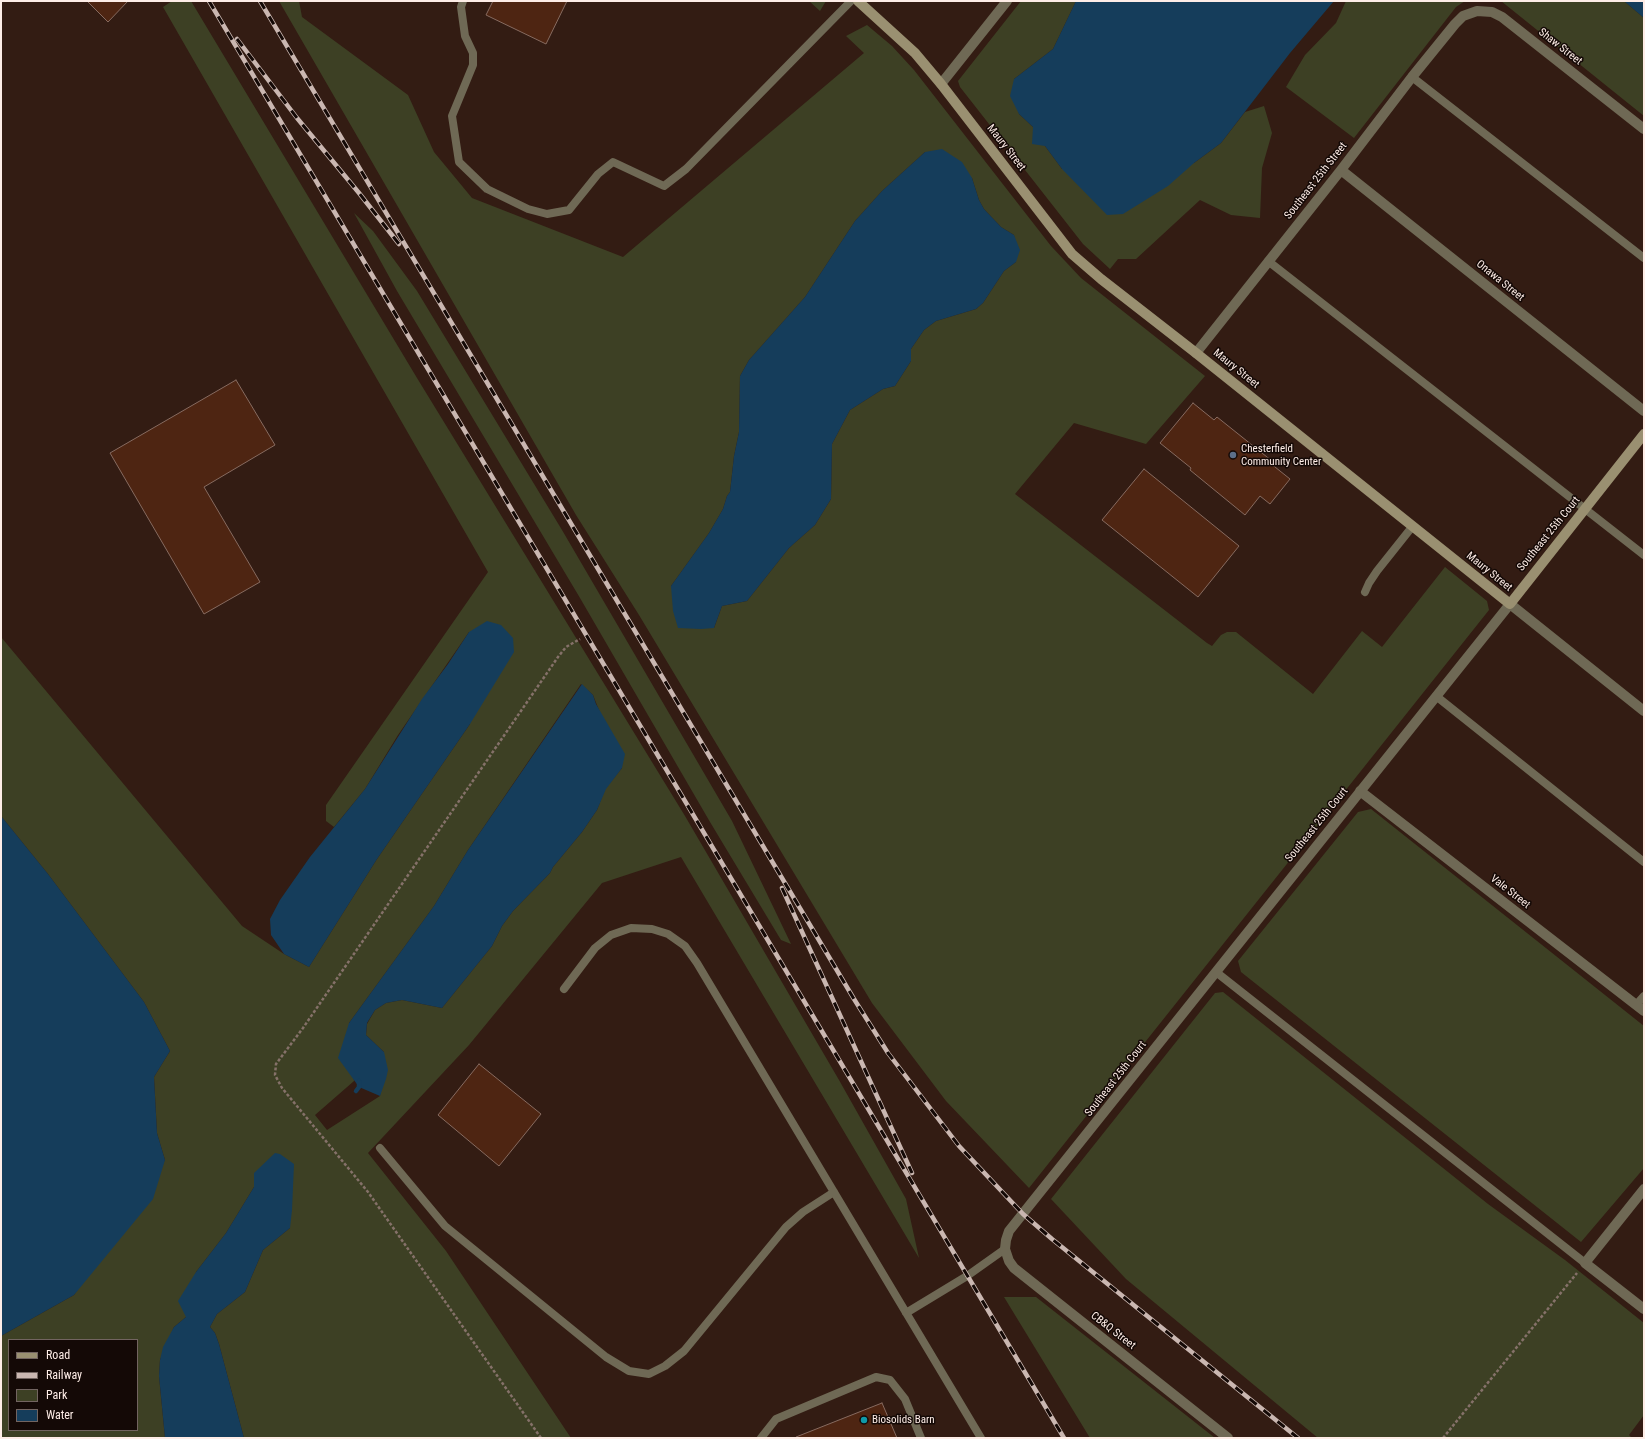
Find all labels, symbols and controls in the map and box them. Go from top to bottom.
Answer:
street label: Shaw Street [1536,26,1584,68]
street label: Maury Street [984,122,1028,174]
street label: Southeast 25th Street [1282,140,1350,222]
street label: Onawa Street [1473,258,1527,304]
street label: Maury Street [1210,346,1262,392]
place label: Chesterfield Community Center [1241,442,1321,468]
marker: Chesterfield Community Center [1228,450,1238,460]
street label: Southeast 25th Court [1515,494,1583,574]
street label: Maury Street [1463,549,1515,595]
street label: Southeast 25th Court [1283,785,1351,865]
street label: Vale Street [1487,872,1533,912]
street label: Southeast 25th Court [1082,1039,1150,1119]
street label: CB&Q Street [1088,1309,1138,1353]
legend [8,1339,138,1431]
text: Road [46,1348,70,1362]
text: Railway [46,1368,82,1382]
text: Park [46,1388,67,1402]
text: Water [46,1408,74,1422]
place label: Biosolids Barn [872,1413,935,1427]
marker: Biosolids Barn [859,1415,869,1425]

